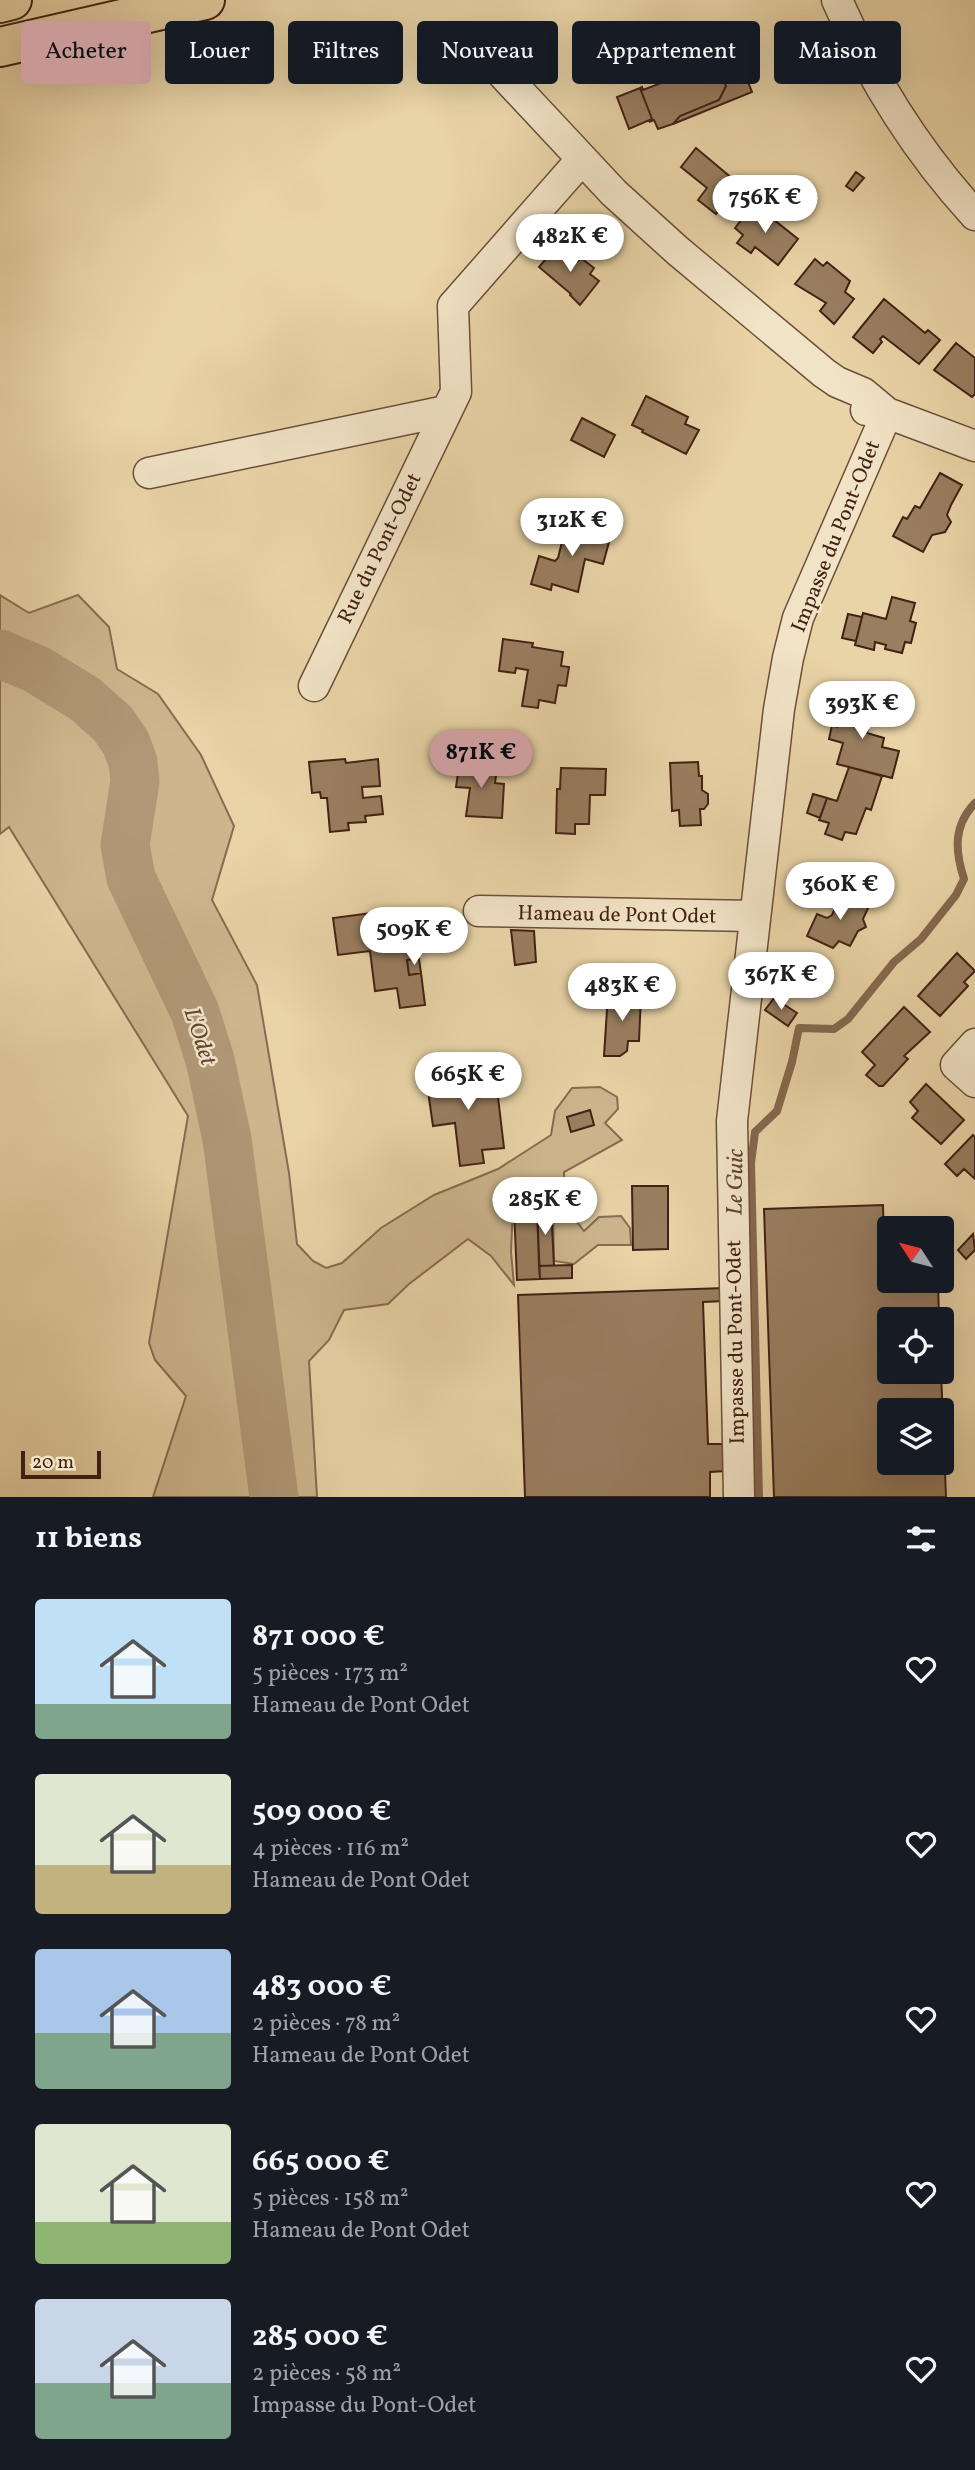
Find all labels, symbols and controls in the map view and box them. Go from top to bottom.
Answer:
chip: Acheter [21,21,151,84]
chip: Louer [165,21,274,84]
chip: Filtres [288,21,403,84]
chip: Nouveau [417,21,558,84]
chip: Appartement [572,21,760,84]
chip: Maison [774,21,901,84]
pin: 756K € [708,176,822,235]
text: 756K € [729,182,801,214]
pin: 482K € [513,215,627,274]
text: 482K € [532,221,608,253]
street label: Impasse du Pont-Odet [785,436,888,637]
street label: Rue du Pont-Odet [331,468,429,629]
pin: 312K € [515,498,629,558]
text: 312K € [536,505,608,537]
pin: 393K € [805,682,919,741]
text: 393K € [825,688,899,720]
pin: 871K € [424,730,538,790]
text: 871K € [446,737,516,769]
pin: 360K € [783,862,897,922]
text: 360K € [802,869,878,901]
street label: Hameau de Pont Odet [517,899,717,932]
pin: 509K € [357,908,471,967]
text: 509K € [376,914,452,946]
pin: 367K € [724,953,838,1012]
text: 367K € [744,959,818,991]
pin: 483K € [565,964,679,1023]
text: 483K € [584,970,660,1002]
water label: L'Odet [175,1004,224,1070]
pin: 665K € [411,1052,525,1112]
text: 665K € [431,1059,505,1091]
water label: Le Guic [719,1148,753,1216]
pin: 285K € [488,1178,602,1237]
text: 285K € [508,1184,582,1216]
north arrow [877,1216,954,1293]
map controls [877,1216,954,1475]
street label: Impasse du Pont-Odet [720,1239,753,1445]
button: locate [877,1307,954,1384]
button: layers [877,1398,954,1475]
scale bar [21,1448,102,1480]
text: 20 m [32,1450,74,1476]
text: 11 biens [35,1518,142,1560]
icon: filters [902,1520,940,1558]
text: 871 000 € [252,1616,385,1658]
icon: home [91,1627,175,1711]
icon: heart [902,1650,940,1688]
text: 5 pièces · 173 m² [252,1658,408,1690]
text: Hameau de Pont Odet [252,1690,470,1722]
text: 509 000 € [252,1791,391,1833]
icon: home [91,1802,175,1886]
icon: heart [902,1825,940,1863]
text: 4 pièces · 116 m² [252,1833,409,1865]
text: Hameau de Pont Odet [252,1865,470,1897]
text: 483 000 € [252,1966,392,2008]
icon: home [91,1977,175,2061]
icon: heart [902,2000,940,2038]
text: 2 pièces · 78 m² [252,2008,400,2040]
text: Hameau de Pont Odet [252,2040,470,2072]
text: 665 000 € [252,2141,390,2183]
icon: home [91,2152,175,2236]
icon: heart [902,2175,940,2213]
text: 5 pièces · 158 m² [252,2183,409,2215]
text: Hameau de Pont Odet [252,2215,470,2247]
text: 285 000 € [252,2316,388,2358]
icon: home [91,2327,175,2411]
icon: heart [902,2350,940,2388]
text: 2 pièces · 58 m² [252,2358,401,2390]
text: Impasse du Pont-Odet [252,2390,476,2422]

